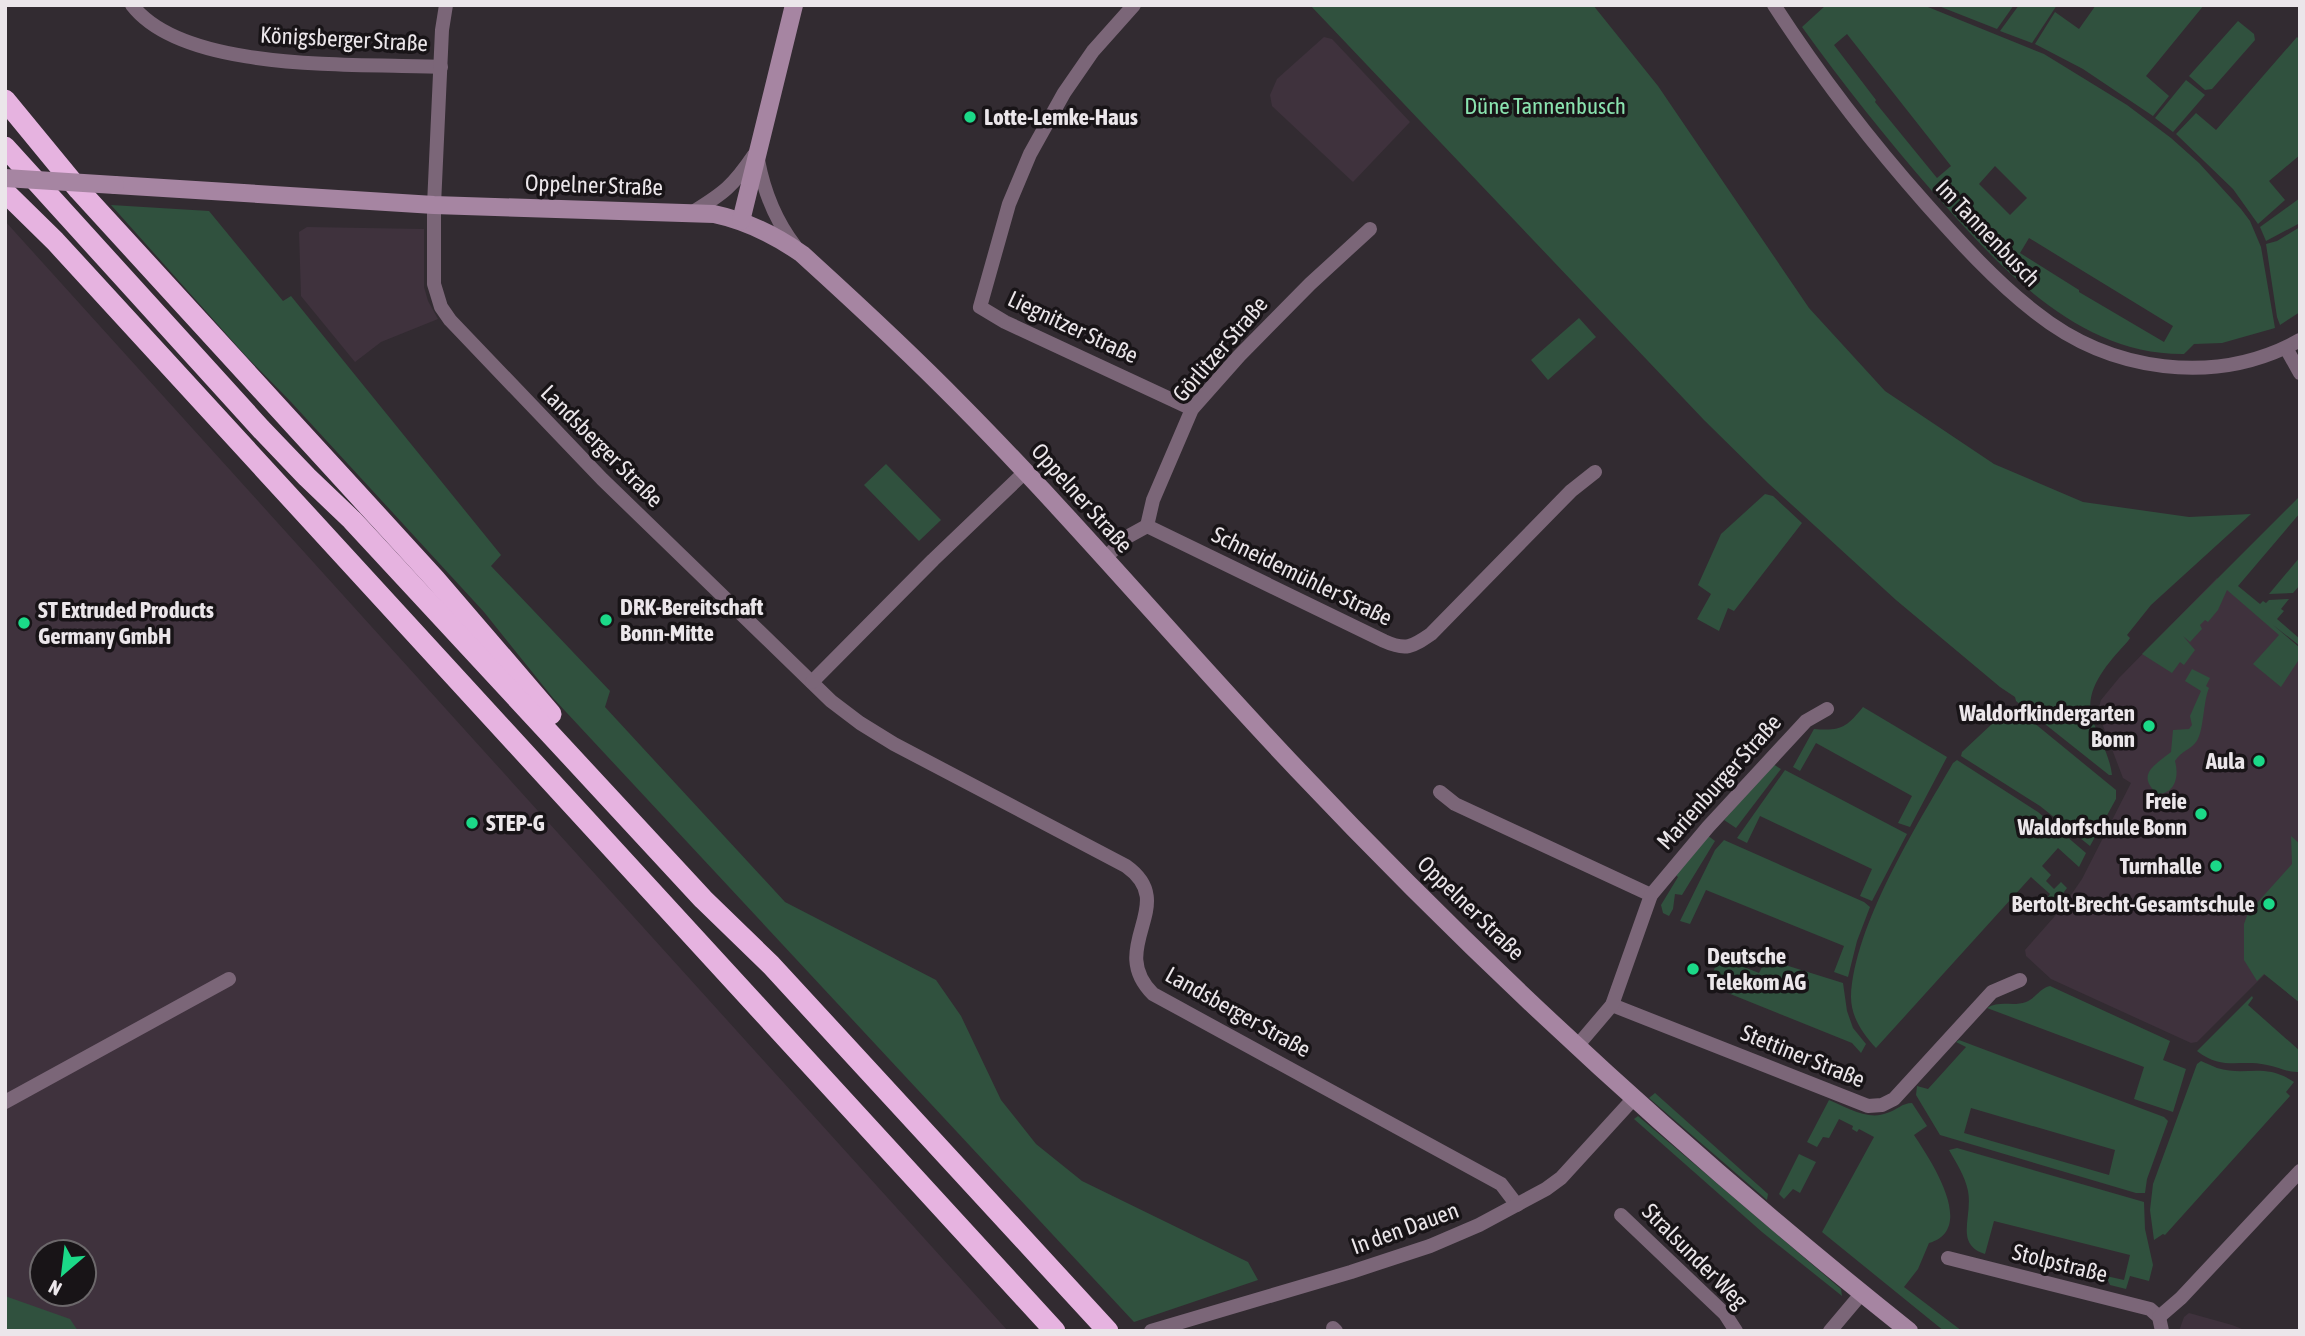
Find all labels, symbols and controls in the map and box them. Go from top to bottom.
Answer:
street label: Königsberger Straße [259,22,429,56]
park label: Düne Tannenbusch [1464,93,1626,119]
place label: Lotte-Lemke-Haus [984,104,1138,130]
marker: Lotte-Lemke-Haus [962,109,978,125]
street label: Oppelner Straße [525,170,663,200]
street label: Im Tannenbusch [1931,174,2045,292]
street label: Liegnitzer Straße [1004,286,1142,368]
street label: Görlitzer Straße [1167,291,1273,407]
street label: Landsberger Straße [536,380,668,512]
street label: Oppelner Straße [1026,438,1138,558]
street label: Schneidemühler Straße [1208,521,1396,631]
place label: DRK-Bereitschaft Bonn-Mitte [620,594,764,646]
place label: ST Extruded Products Germany GmbH [38,597,214,649]
marker: DRK-Bereitschaft Bonn-Mitte [598,612,614,628]
marker: ST Extruded Products Germany GmbH [16,615,32,631]
place label: Waldorfkindergarten Bonn [1958,700,2135,752]
street label: Marienburger Straße [1652,709,1786,855]
marker: Waldorfkindergarten Bonn [2141,718,2157,734]
place label: Aula [2205,748,2245,774]
marker: Aula [2251,753,2267,769]
place label: Freie Waldorfschule Bonn [2016,788,2187,840]
marker: Freie Waldorfschule Bonn [2193,806,2209,822]
place label: STEP-G [486,810,545,836]
marker: STEP-G [464,815,480,831]
street label: Oppelner Straße [1412,851,1530,965]
place label: Turnhalle [2120,853,2202,879]
marker: Turnhalle [2208,858,2224,874]
place label: Bertolt-Brecht-Gesamtschule [2012,891,2255,917]
marker: Bertolt-Brecht-Gesamtschule [2261,896,2277,912]
place label: Deutsche Telekom AG [1707,943,1806,995]
street label: Landsberger Straße [1161,961,1315,1063]
marker: Deutsche Telekom AG [1685,961,1701,977]
street label: Stettiner Straße [1737,1019,1869,1093]
street label: In den Dauen [1348,1197,1462,1259]
street label: Stralsunder Weg [1637,1198,1753,1314]
north arrow [28,1238,98,1308]
street label: Stolpstraße [2010,1239,2110,1287]
text: N [45,1276,65,1300]

